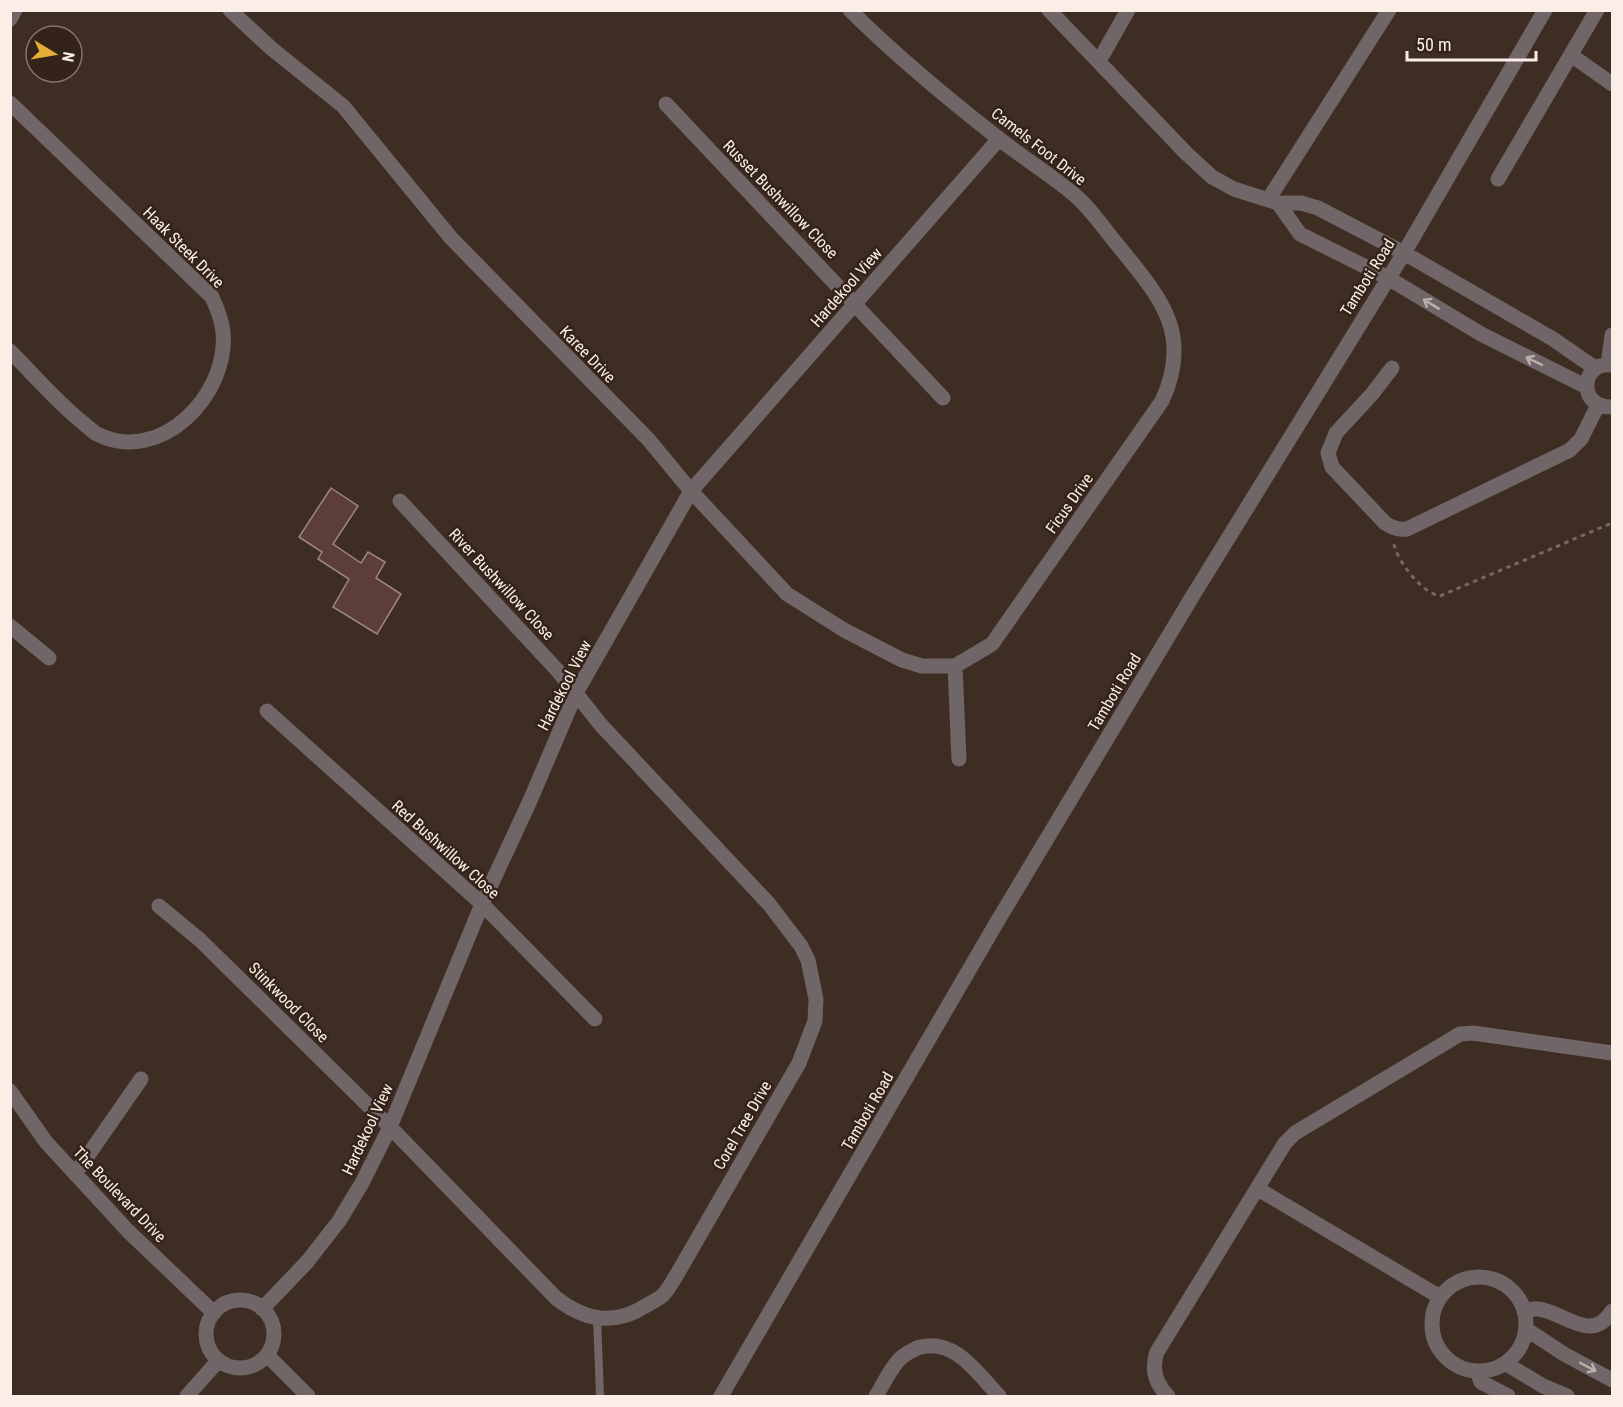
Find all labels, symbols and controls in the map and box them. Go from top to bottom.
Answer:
north arrow [24,24,84,84]
scale bar [1407,24,1536,62]
text: 50 m [1416,34,1451,55]
text: N [58,50,78,63]
street label: Camels Foot Drive [988,104,1090,189]
street label: Russet Bushwillow Close [719,136,842,263]
street label: Haak Steek Drive [139,203,228,292]
street label: Tamboti Road [1336,235,1399,319]
street label: Hardekool View [807,244,886,331]
one-way arrow [1423,297,1440,309]
street label: Karee Drive [556,322,619,387]
one-way arrow [1526,355,1544,367]
street label: Ficus Drive [1042,469,1097,537]
street label: River Bushwillow Close [445,525,558,644]
street label: Hardekool View [534,637,595,734]
street label: Tamboti Road [1084,650,1145,735]
street label: Red Bushwillow Close [388,796,503,903]
street label: Stinkwood Close [245,958,333,1046]
street label: Tamboti Road [837,1069,897,1154]
street label: Corel Tree Drive [709,1077,776,1173]
street label: Hardekool View [338,1080,397,1178]
street label: The Boulevard Drive [69,1143,170,1246]
one-way arrow [1579,1362,1597,1373]

